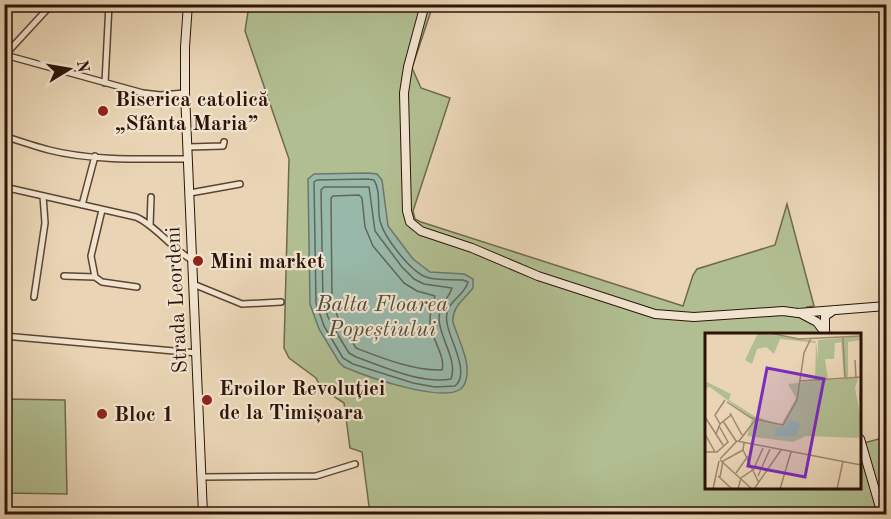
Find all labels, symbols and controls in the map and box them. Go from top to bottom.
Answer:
north arrow [39,39,99,99]
text: N [73,59,91,75]
place label: Biserica catolică „Sfânta Maria” [115,90,269,135]
marker: Biserica catolică „Sfânta Maria” [96,104,110,118]
street label: Strada Leordeni [163,226,192,374]
place label: Mini market [210,252,325,273]
marker: Mini market [191,254,205,268]
water label: Balta Floarea Popeștiului [315,294,448,342]
inset map [705,333,861,489]
place label: Eroilor Revoluției de la Timișoara [219,379,385,424]
marker: Eroilor Revoluției de la Timișoara [200,393,214,407]
place label: Bloc 1 [114,405,174,426]
marker: Bloc 1 [95,407,109,421]

